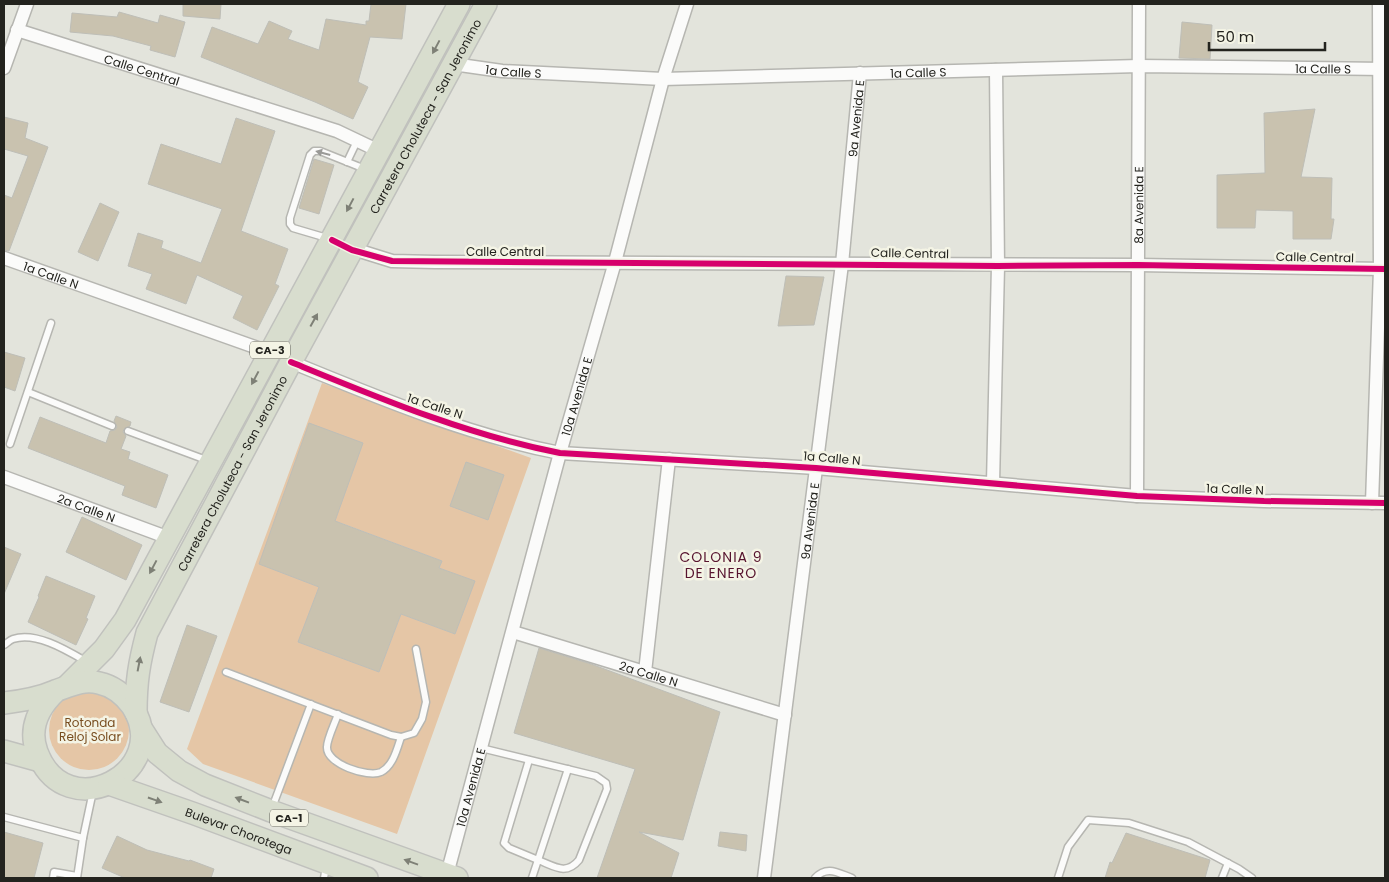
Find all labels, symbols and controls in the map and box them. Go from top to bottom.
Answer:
street label: Carretera Choluteca - San Jeronimo [365,15,485,217]
scale bar [1209,20,1325,52]
text: 50 m [1216,26,1254,47]
one-way arrow [431,40,440,53]
street label: Calle Central [102,50,182,89]
street label: 1a Calle S [1295,59,1351,77]
street label: 1a Calle S [484,60,542,81]
street label: 1a Calle S [890,63,947,81]
street label: 9a Avenida E [844,79,868,158]
one-way arrow [316,149,331,157]
street label: 8a Avenida E [1130,166,1147,244]
one-way arrow [346,198,354,213]
street label: Calle Central [466,243,544,260]
street label: Calle Central [871,244,949,262]
street label: Calle Central [1276,248,1354,266]
street label: 1a Calle N [21,257,81,292]
one-way arrow [310,312,318,327]
road number: CA-3 [250,342,290,358]
street label: 10a Avenida E [557,355,596,438]
one-way arrow [251,371,259,385]
street label: Carretera Choluteca - San Jeronimo [173,372,291,574]
street label: 1a Calle N [405,389,465,423]
street label: 1a Calle N [803,447,861,469]
street label: 1a Calle N [1206,480,1264,498]
street label: 9a Avenida E [796,481,823,560]
street label: 2a Calle N [55,489,118,526]
district label: COLONIA 9 DE ENERO [679,547,763,583]
one-way arrow [149,560,157,575]
street label: 2a Calle N [617,656,680,690]
one-way arrow [135,657,143,672]
park label: Rotonda Reloj Solar [59,714,121,745]
street label: 10a Avenida E [452,746,489,829]
one-way arrow [148,796,163,804]
one-way arrow [234,796,249,804]
street label: Bulevar Chorotega [183,803,295,858]
road number: CA-1 [270,810,308,826]
one-way arrow [403,858,418,866]

